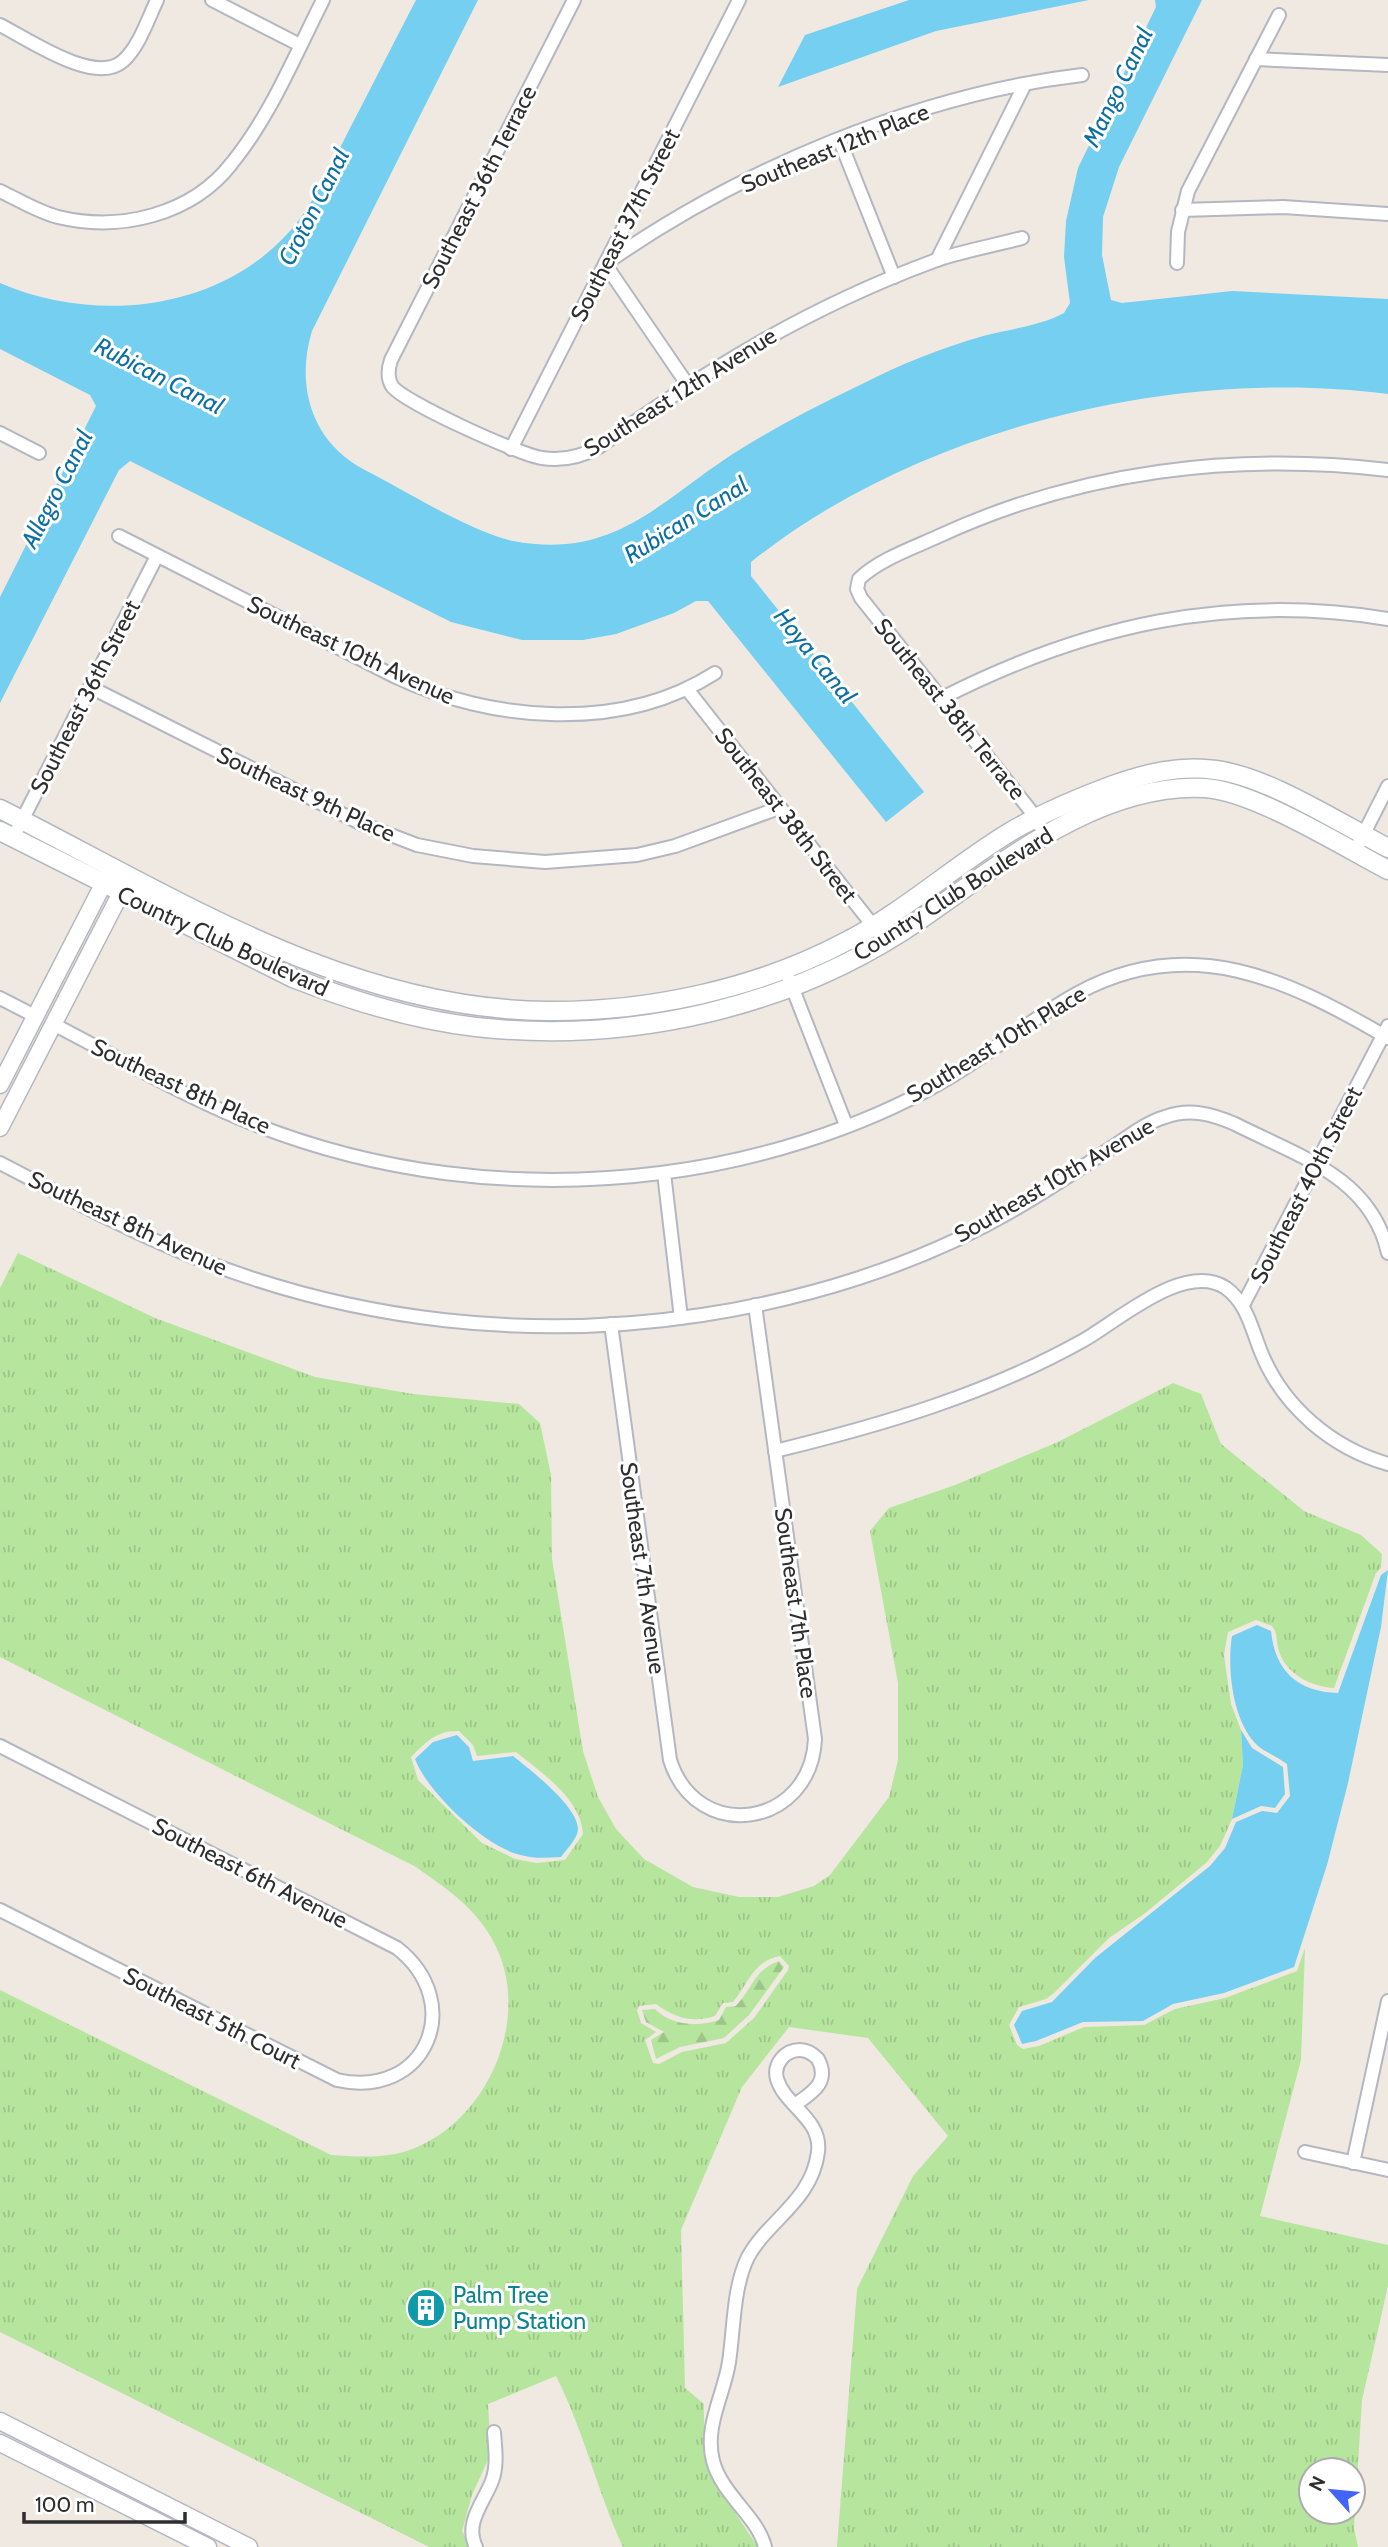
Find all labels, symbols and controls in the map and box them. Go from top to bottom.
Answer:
water label: Mango Canal [1076,22,1159,152]
street label: Southeast 36th Terrace [416,81,542,293]
street label: Southeast 12th Place [737,97,933,198]
street label: Southeast 37th Street [564,124,686,326]
water label: Croton Canal [272,143,356,270]
street label: Southeast 12th Avenue [579,321,782,463]
water label: Rubican Canal [90,331,229,421]
water label: Allegro Canal [14,425,99,553]
water label: Rubican Canal [619,470,753,569]
street label: Southeast 10th Avenue [243,590,459,710]
street label: Southeast 36th Street [24,595,146,799]
water label: Hoya Canal [768,602,863,710]
street label: Southeast 38th Terrace [868,613,1032,805]
street label: Southeast 38th Street [709,722,863,908]
street label: Southeast 9th Place [212,740,400,848]
street label: Country Club Boulevard [848,821,1058,967]
street label: Country Club Boulevard [113,880,333,1002]
street label: Southeast 10th Place [901,979,1091,1109]
street label: Southeast 8th Place [87,1032,275,1140]
street label: Southeast 40th Street [1244,1082,1368,1288]
street label: Southeast 10th Avenue [949,1111,1159,1248]
street label: Southeast 8th Avenue [24,1165,232,1281]
street label: Southeast 7th Avenue [614,1460,672,1676]
street label: Southeast 7th Place [769,1506,823,1700]
street label: Southeast 6th Avenue [148,1812,352,1934]
street label: Southeast 5th Court [119,1961,305,2075]
place label: Palm Tree Pump Station [453,2281,586,2335]
building icon: Palm Tree Pump Station [405,2287,447,2329]
north arrow [1297,2456,1367,2526]
text: N [1304,2472,1331,2495]
scale bar [24,2480,186,2524]
text: 100 m [35,2492,94,2517]

